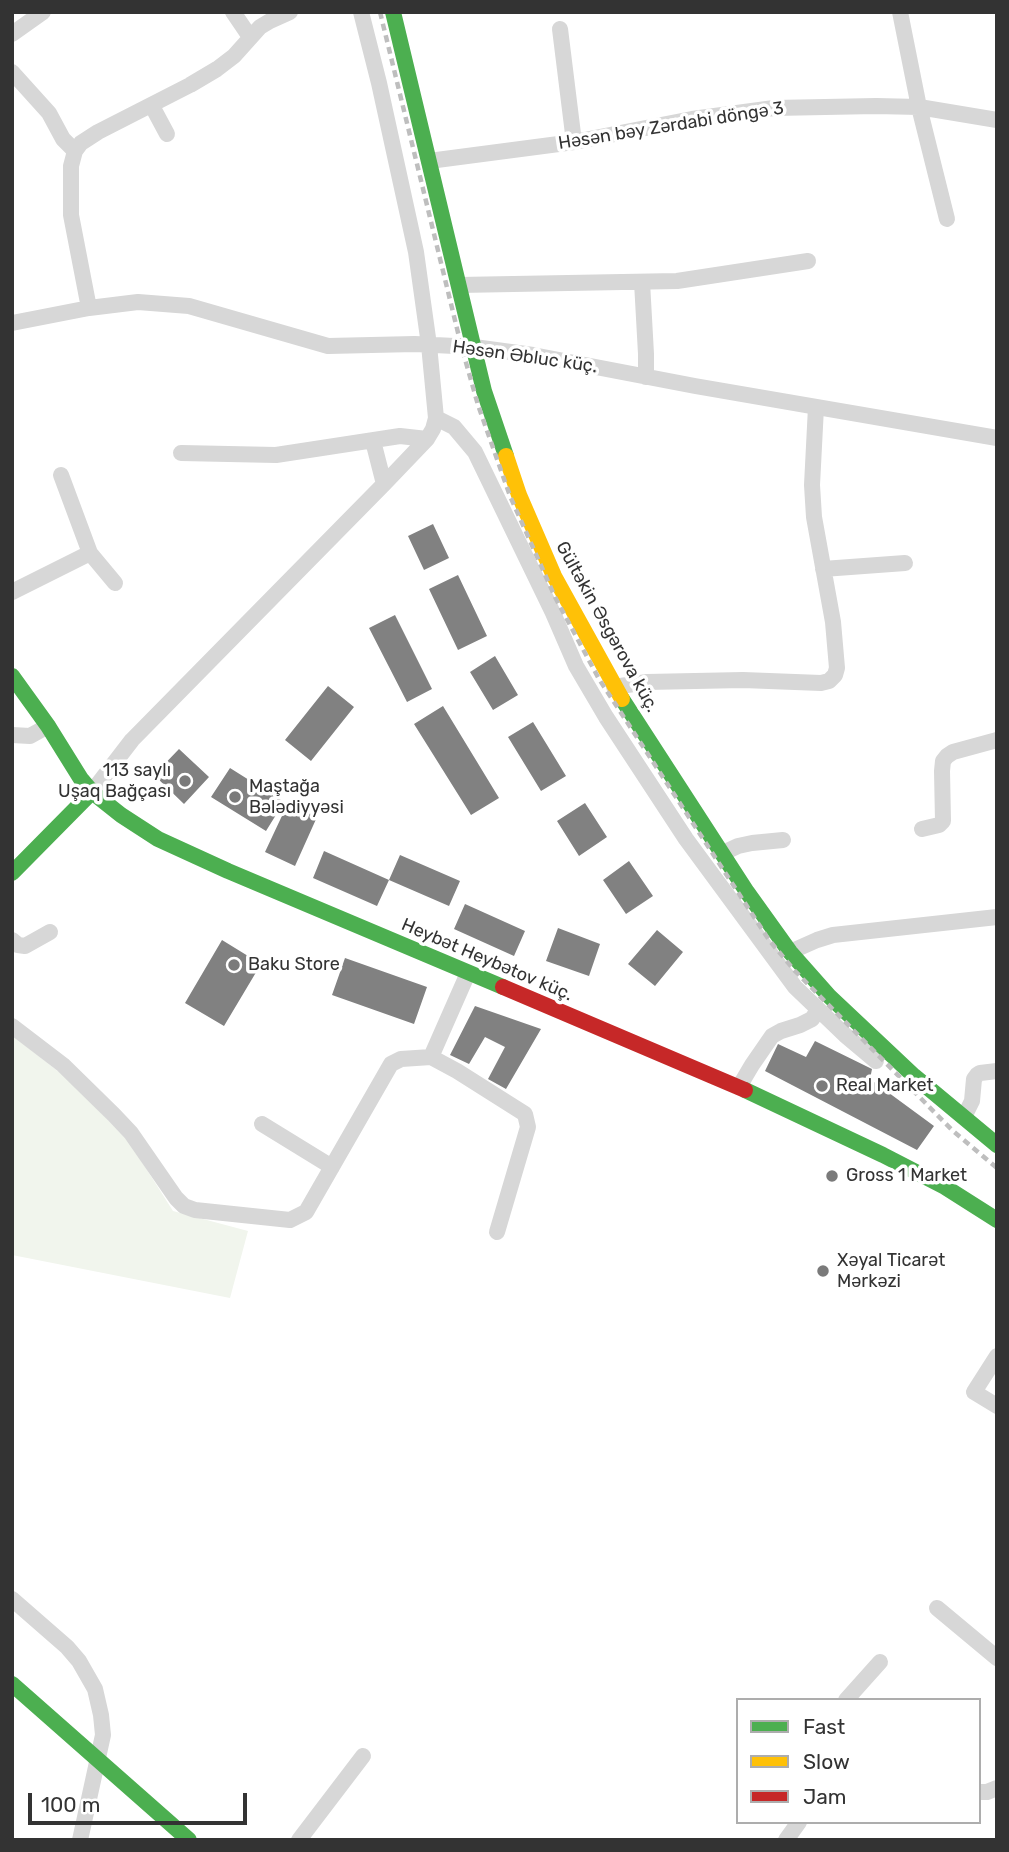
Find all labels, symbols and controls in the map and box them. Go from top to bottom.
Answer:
street label: Həsən bəy Zərdabi döngə 3 [557,98,785,154]
street label: Həsən Əbluc küç. [451,336,599,378]
street label: Gültəkin Əsgərova küç. [551,538,663,716]
place label: 113 saylı Uşaq Bağçası [58,760,171,802]
marker: 113 saylı Uşaq Bağçası [177,773,193,789]
place label: Maştağa Bələdiyyəsi [249,776,344,818]
marker: Maştağa Bələdiyyəsi [227,789,243,805]
street label: Heybət Heybətov küç. [398,914,576,1006]
place label: Baku Store [248,954,340,976]
marker: Baku Store [226,957,242,973]
place label: Real Market [836,1075,933,1097]
marker: Real Market [814,1078,830,1094]
place label: Gross 1 Market [846,1165,967,1187]
marker: Gross 1 Market [824,1168,840,1184]
place label: Xəyal Ticarət Mərkəzi [837,1250,945,1292]
marker: Xəyal Ticarət Mərkəzi [815,1263,831,1279]
legend [736,1698,981,1824]
text: Fast [803,1714,845,1739]
text: Slow [803,1749,850,1774]
scale bar [32,1778,250,1822]
text: Jam [803,1784,847,1809]
text: 100 m [41,1792,100,1817]

